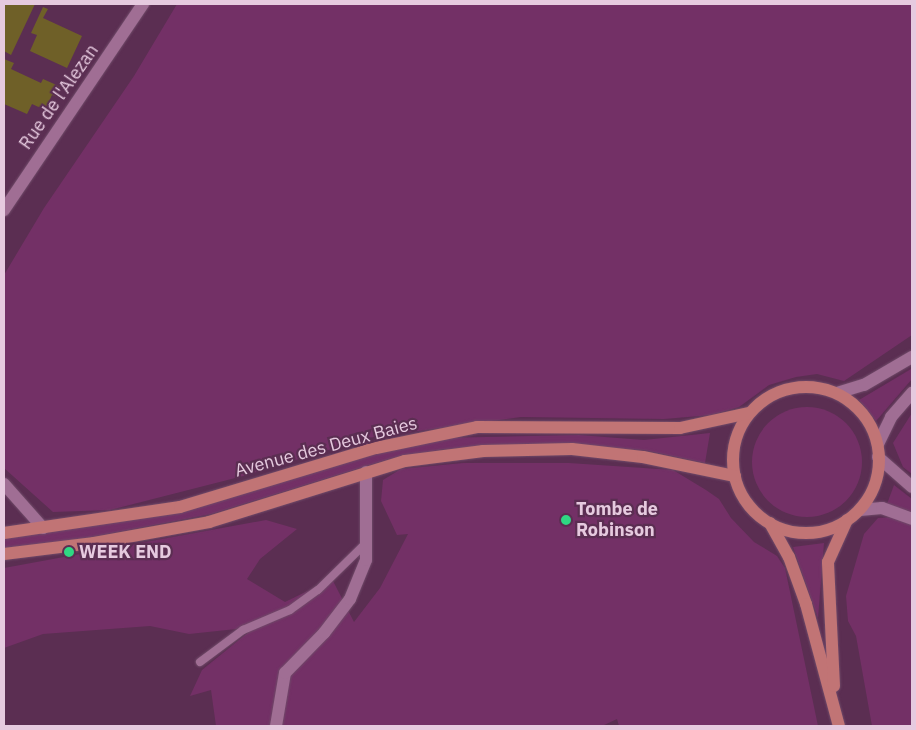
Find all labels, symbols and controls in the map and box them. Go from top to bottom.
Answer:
street label: Rue de l'Alezan [15,40,103,154]
street label: Avenue des Deux Baies [233,412,419,482]
place label: Tombe de Robinson [576,499,658,542]
marker: Tombe de Robinson [560,514,572,526]
place label: WEEK END [79,541,172,563]
marker: WEEK END [63,546,75,558]

